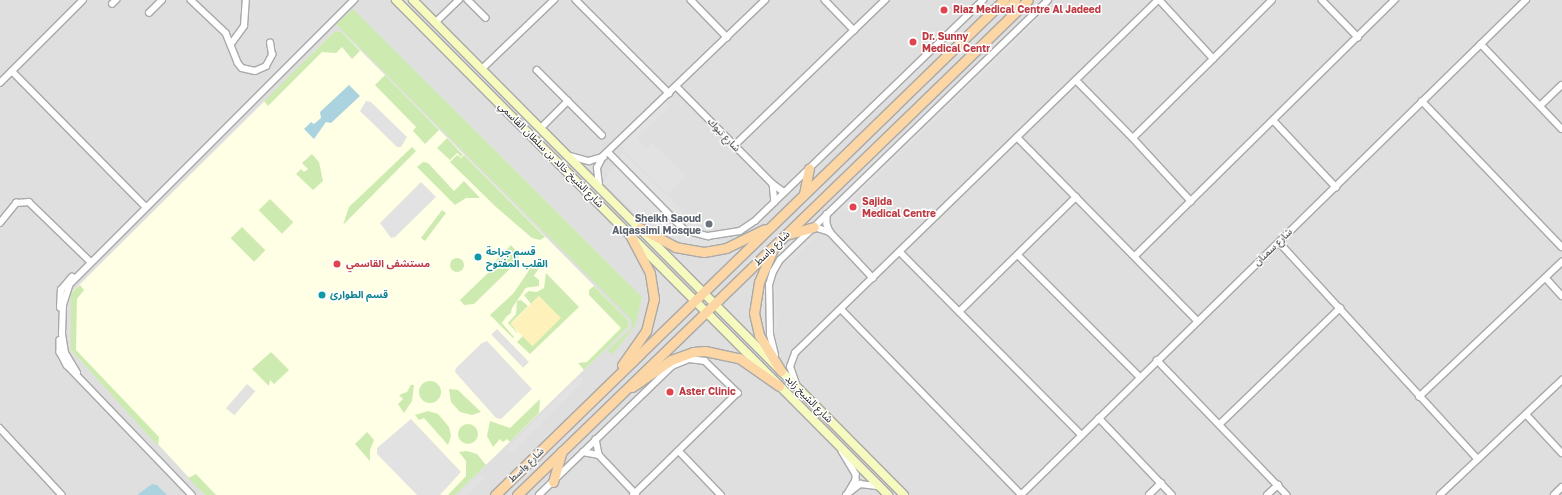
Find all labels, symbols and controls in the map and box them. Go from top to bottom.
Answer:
marker: Riaz Medical Centre Al Jadeed [938,4,950,16]
place label: Riaz Medical Centre Al Jadeed [953,4,1101,16]
place label: Dr. Sunny Medical Centr [922,30,990,54]
marker: Dr. Sunny Medical Centr [907,36,919,48]
street label: شارع الشيخ خالد بن سلطان القاسمي [496,100,606,210]
street label: شارع تبوك [705,116,743,154]
place label: Sajida Medical Centre [862,195,936,218]
marker: Sajida Medical Centre [847,201,859,213]
place label: Sheikh Saoud Alqassimi Mosque [612,212,701,236]
marker: Sheikh Saoud Alqassimi Mosque [704,219,714,229]
street label: شارع سمنان [1251,226,1295,268]
street label: شارع واسط [752,228,792,268]
place label: قسم جراحة القلب المفتوح [486,245,548,268]
marker: قسم جراحة القلب المفتوح [473,252,483,262]
marker: مستشفى القاسمي [331,258,343,270]
place label: مستشفى القاسمي [346,258,430,270]
place label: قسم الطوارئ [330,289,388,301]
marker: قسم الطوارئ [317,290,327,300]
street label: شارع الشيخ زايد [783,373,835,425]
marker: Aster Clinic [664,386,676,398]
place label: Aster Clinic [679,386,736,398]
street label: شارع واسط [506,445,546,485]

